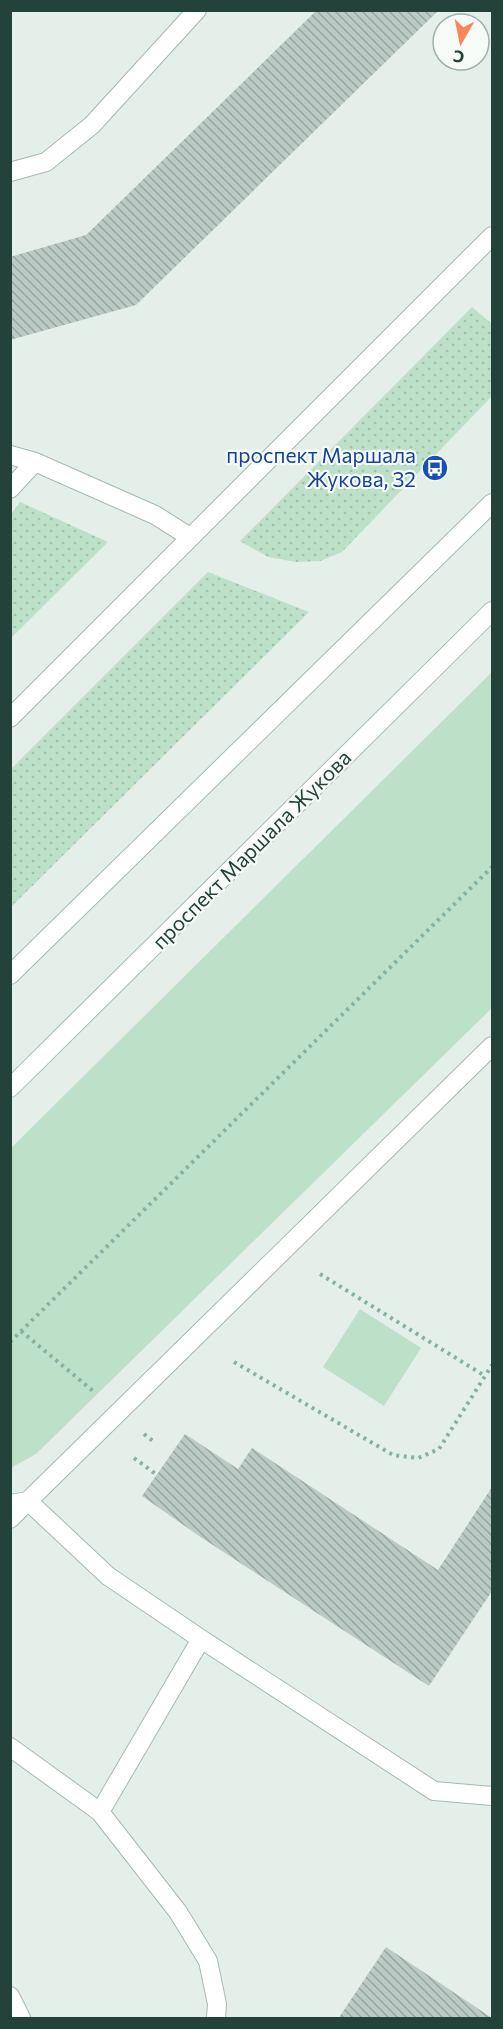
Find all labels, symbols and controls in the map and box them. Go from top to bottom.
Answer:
north arrow [431,12,491,72]
text: С [452,47,465,68]
place label: проспект Маршала Жукова, 32 [226,442,416,491]
bus stop icon: проспект Маршала Жукова, 32 [420,453,450,483]
street label: проспект Маршала Жукова [146,744,356,954]

